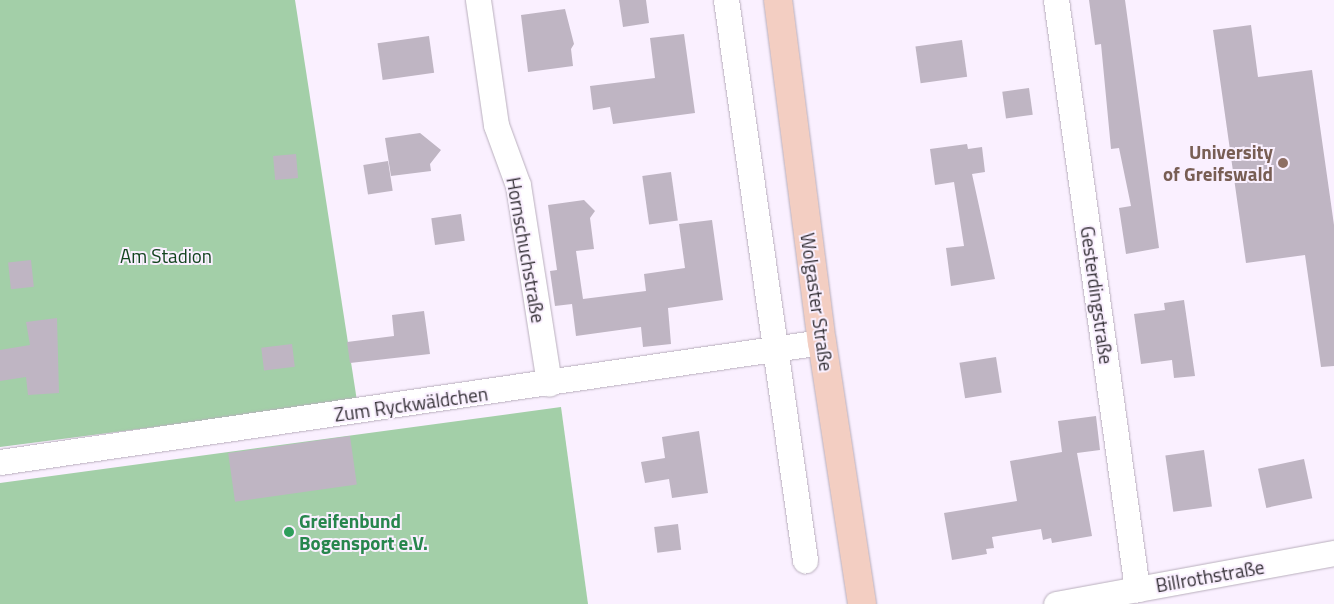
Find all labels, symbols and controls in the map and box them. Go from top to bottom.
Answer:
place label: University of Greifswald [1163,141,1273,185]
marker: University of Greifswald [1277,157,1289,169]
street label: Hornschuchstraße [502,175,550,325]
street label: Gesterdingstraße [1076,225,1118,365]
street label: Wolgaster Straße [796,231,838,373]
park label: Am Stadion [120,245,212,267]
street label: Zum Ryckwäldchen [333,382,489,426]
place label: Greifenbund Bogensport e.V. [299,510,428,554]
marker: Greifenbund Bogensport e.V. [283,526,295,538]
street label: Billrothstraße [1154,555,1266,597]

